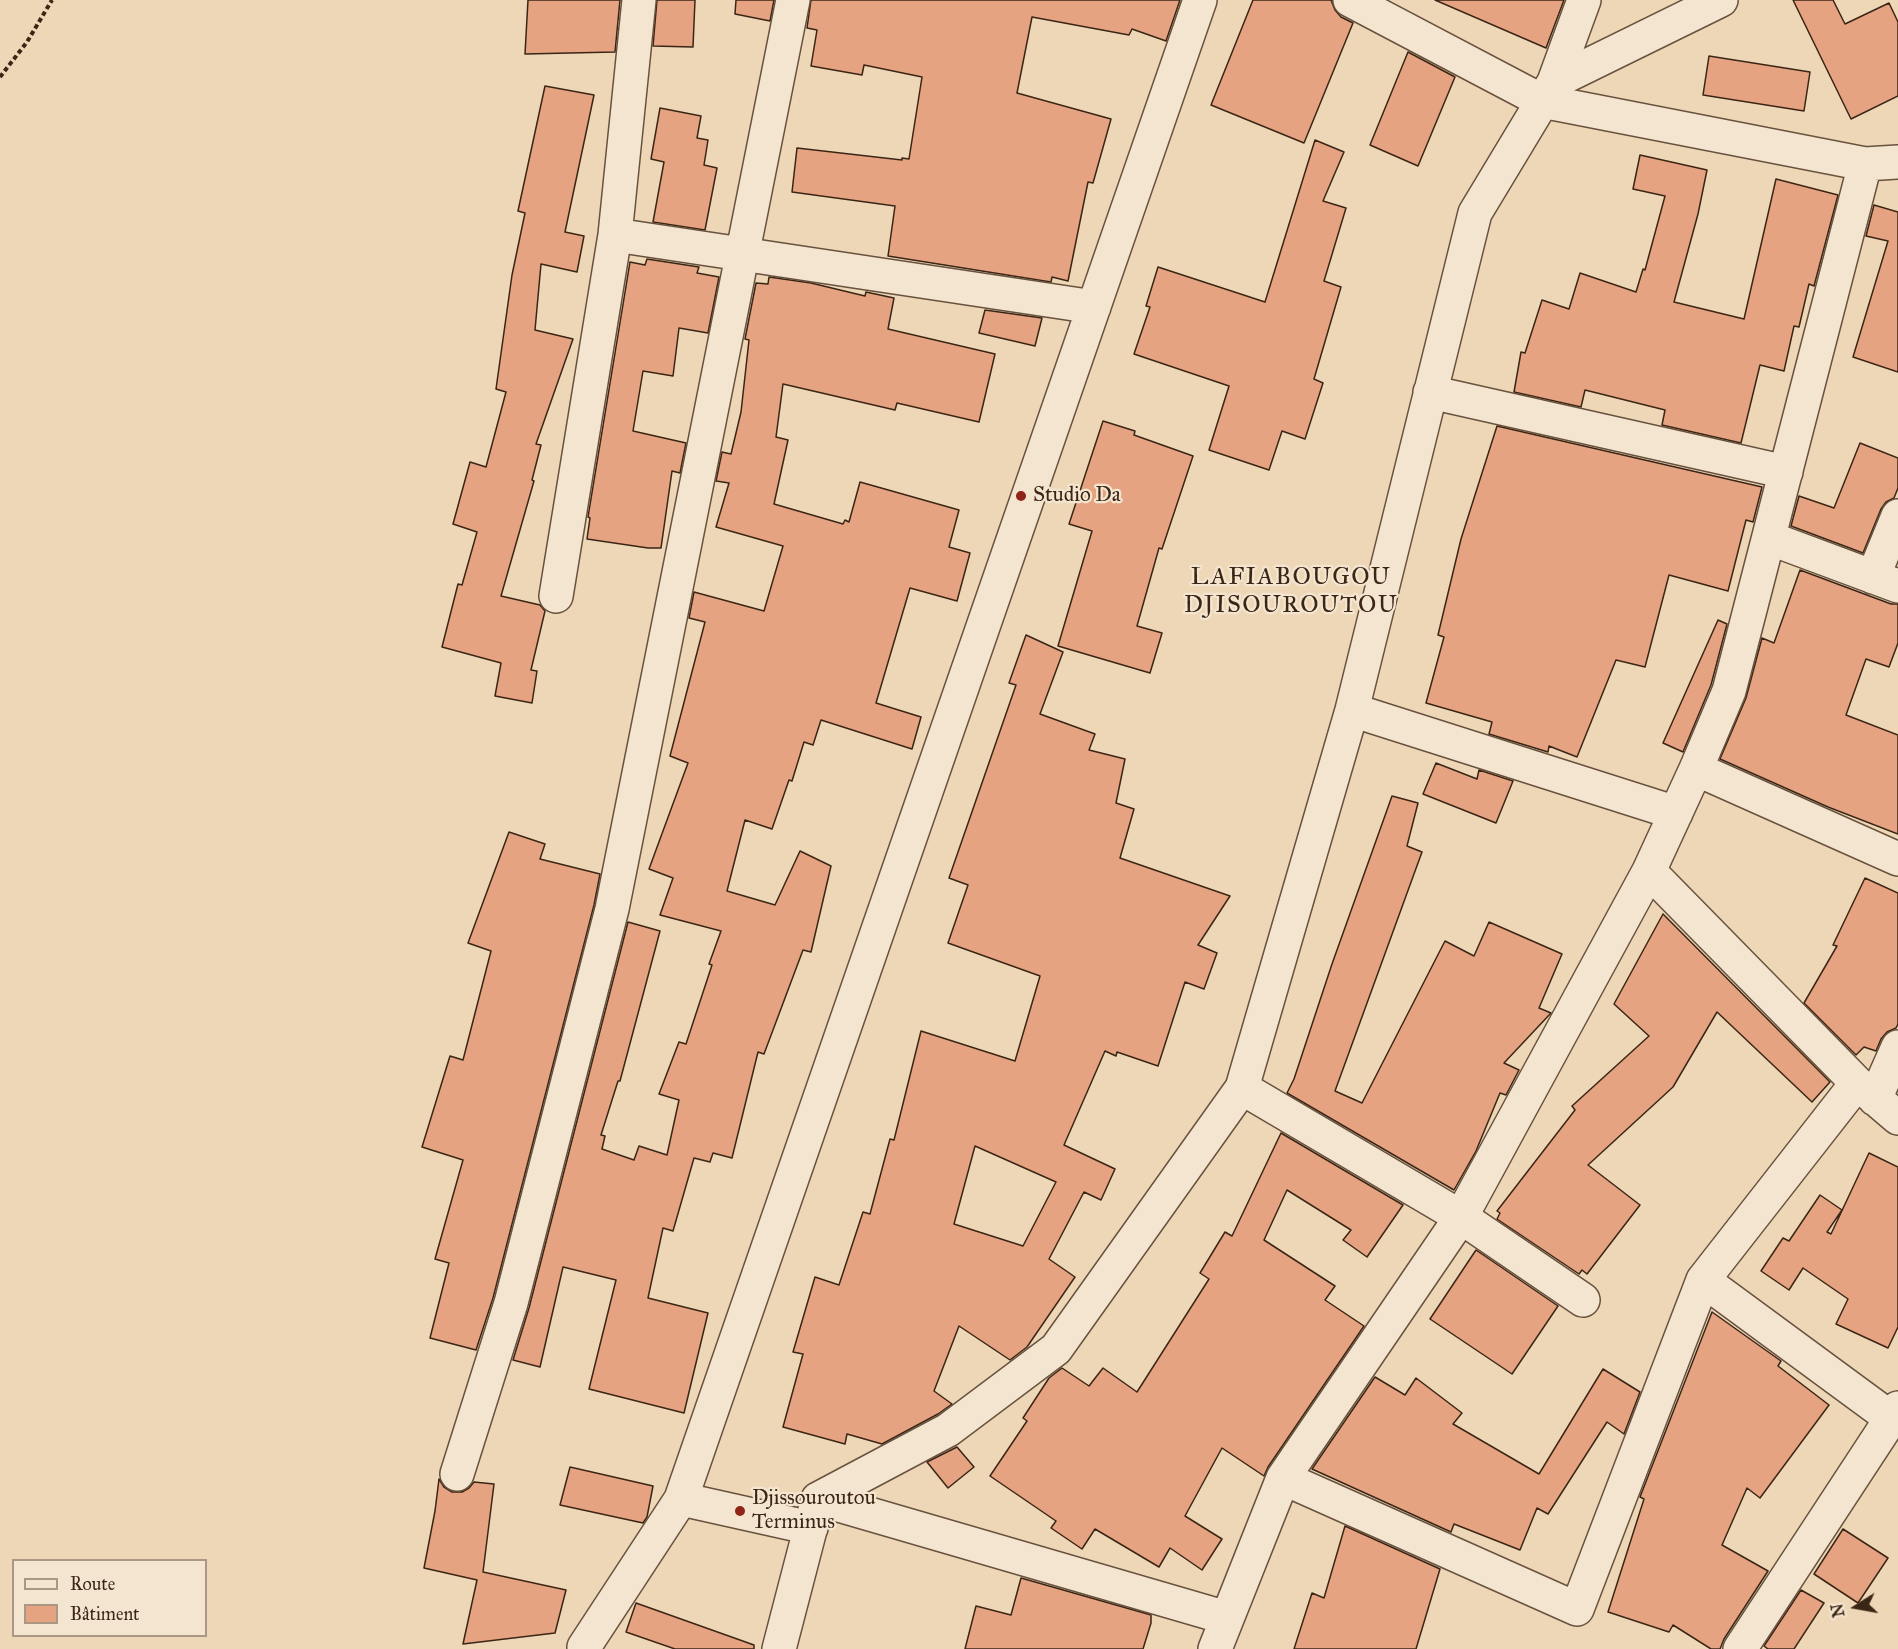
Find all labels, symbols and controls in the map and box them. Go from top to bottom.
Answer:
place label: Studio Da [1033,483,1121,509]
marker: Studio Da [1014,489,1028,503]
district label: LAFIABOUGOU DJISOUROUTOU [1184,564,1398,620]
place label: Djissouroutou Terminus [752,1486,876,1536]
marker: Djissouroutou Terminus [733,1504,747,1518]
legend [12,1559,207,1637]
text: Route [70,1573,115,1595]
north arrow [1826,1577,1886,1637]
text: N [1827,1602,1848,1619]
text: Bâtiment [70,1603,139,1625]

